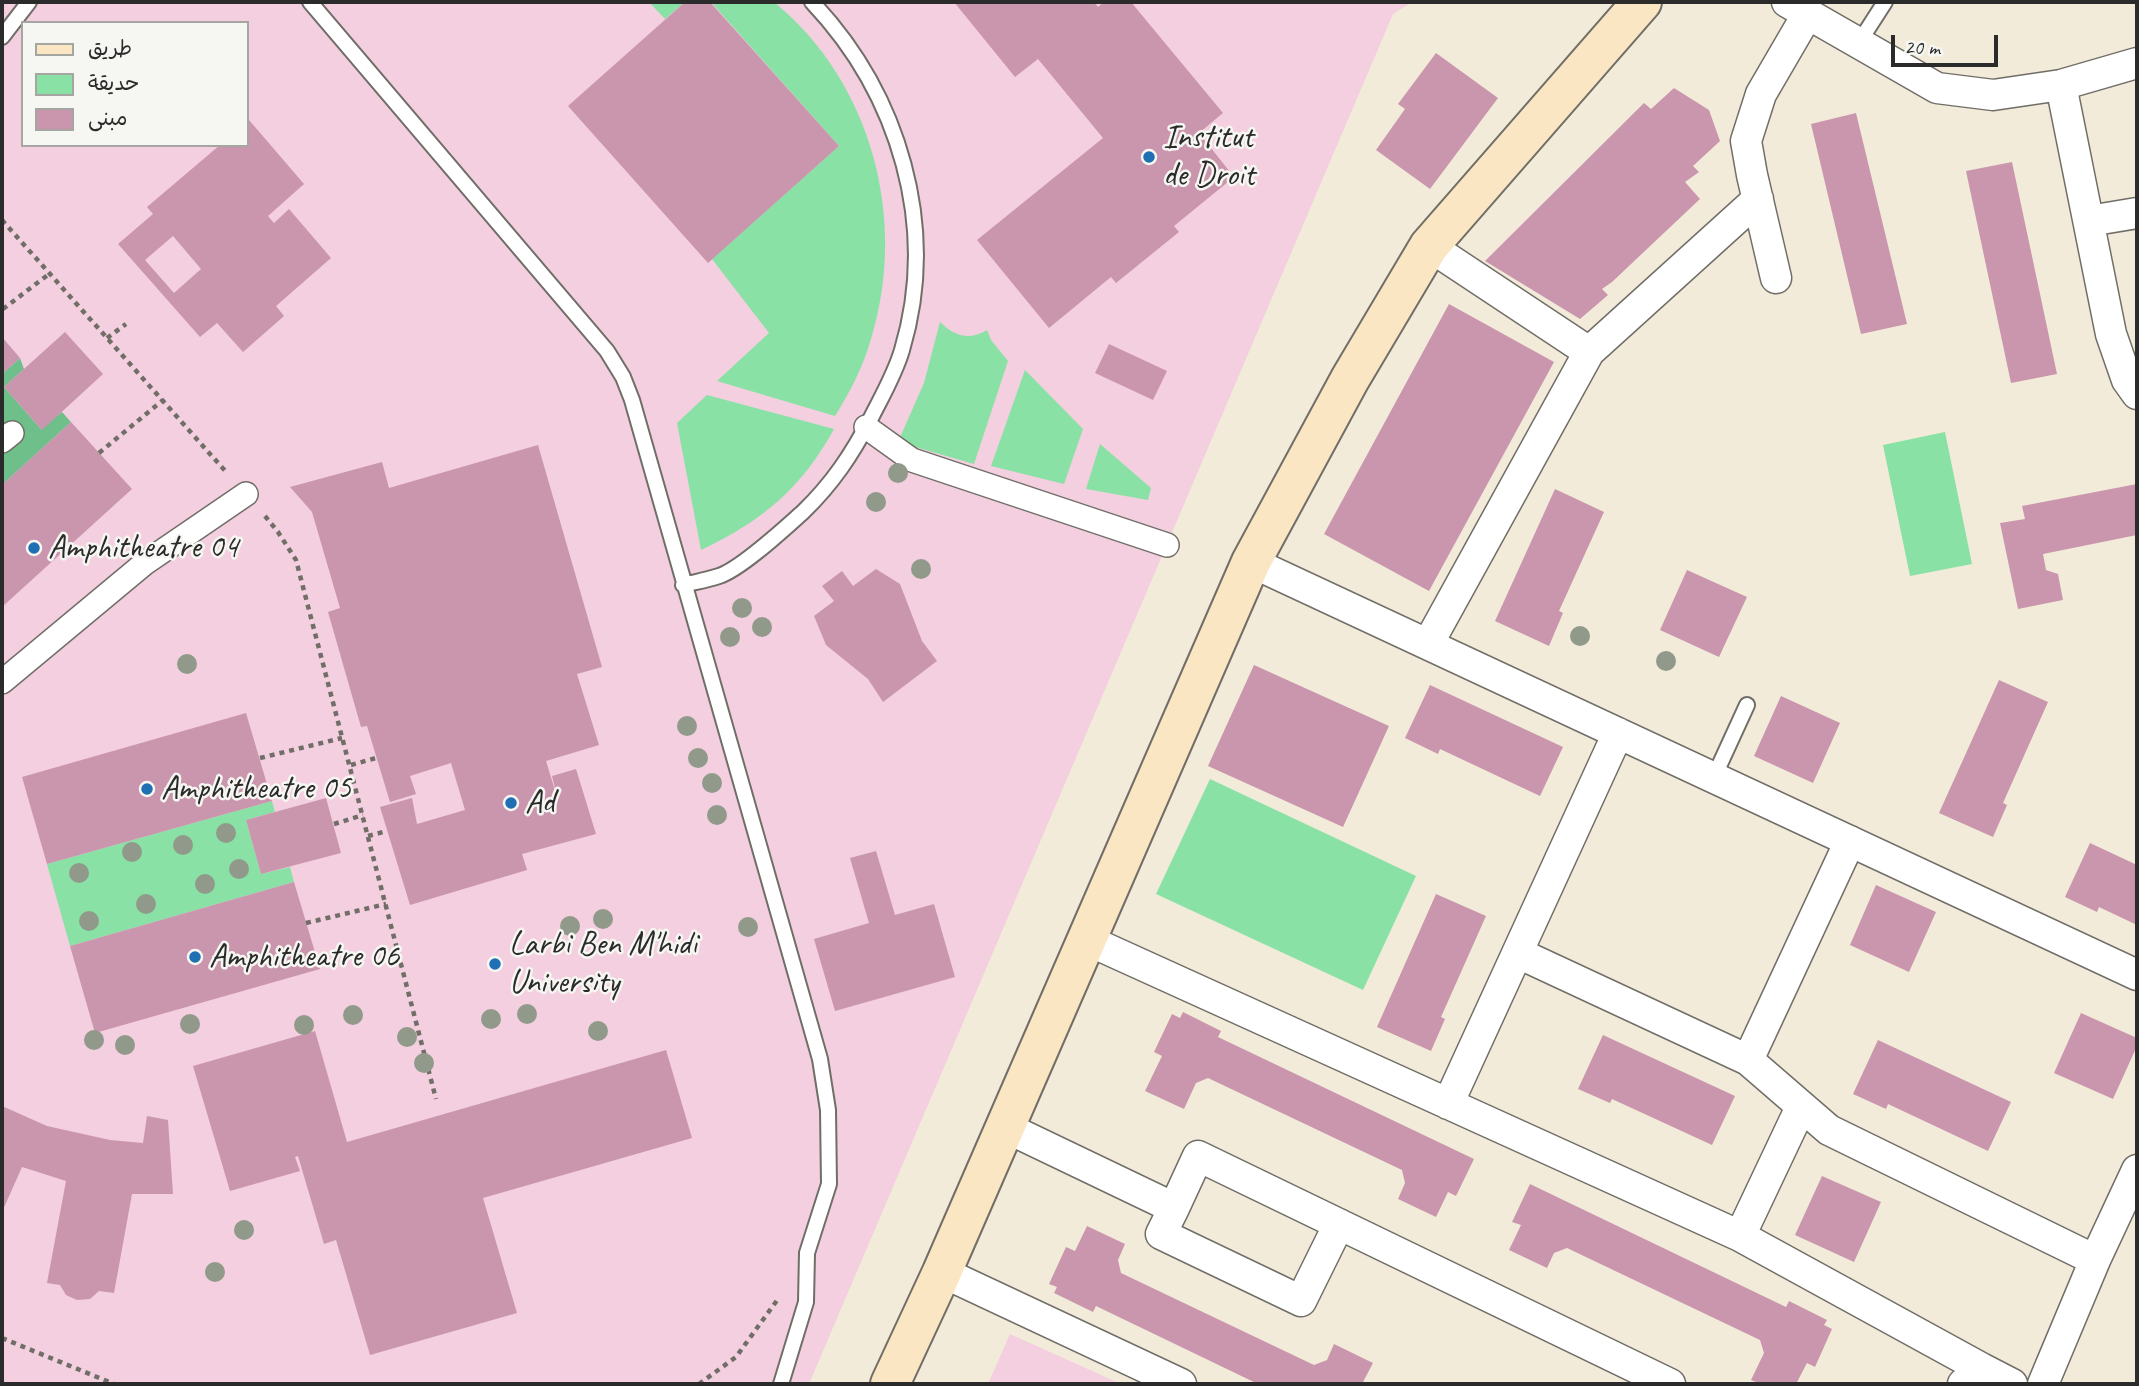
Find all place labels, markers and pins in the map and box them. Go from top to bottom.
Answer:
place label: Institut de Droit [1163,118,1255,196]
marker: Institut de Droit [1141,149,1157,165]
place label: Amphitheatre 04 [48,528,238,568]
marker: Amphitheatre 04 [26,540,42,556]
place label: Amphitheatre 05 [161,769,351,809]
marker: Amphitheatre 05 [139,781,155,797]
place label: Ad [525,783,555,823]
marker: Ad [503,795,519,811]
place label: Larbi Ben M'hidi University [509,925,697,1003]
place label: Amphitheatre 06 [209,937,399,977]
marker: Amphitheatre 06 [187,949,203,965]
marker: Larbi Ben M'hidi University [487,956,503,972]

